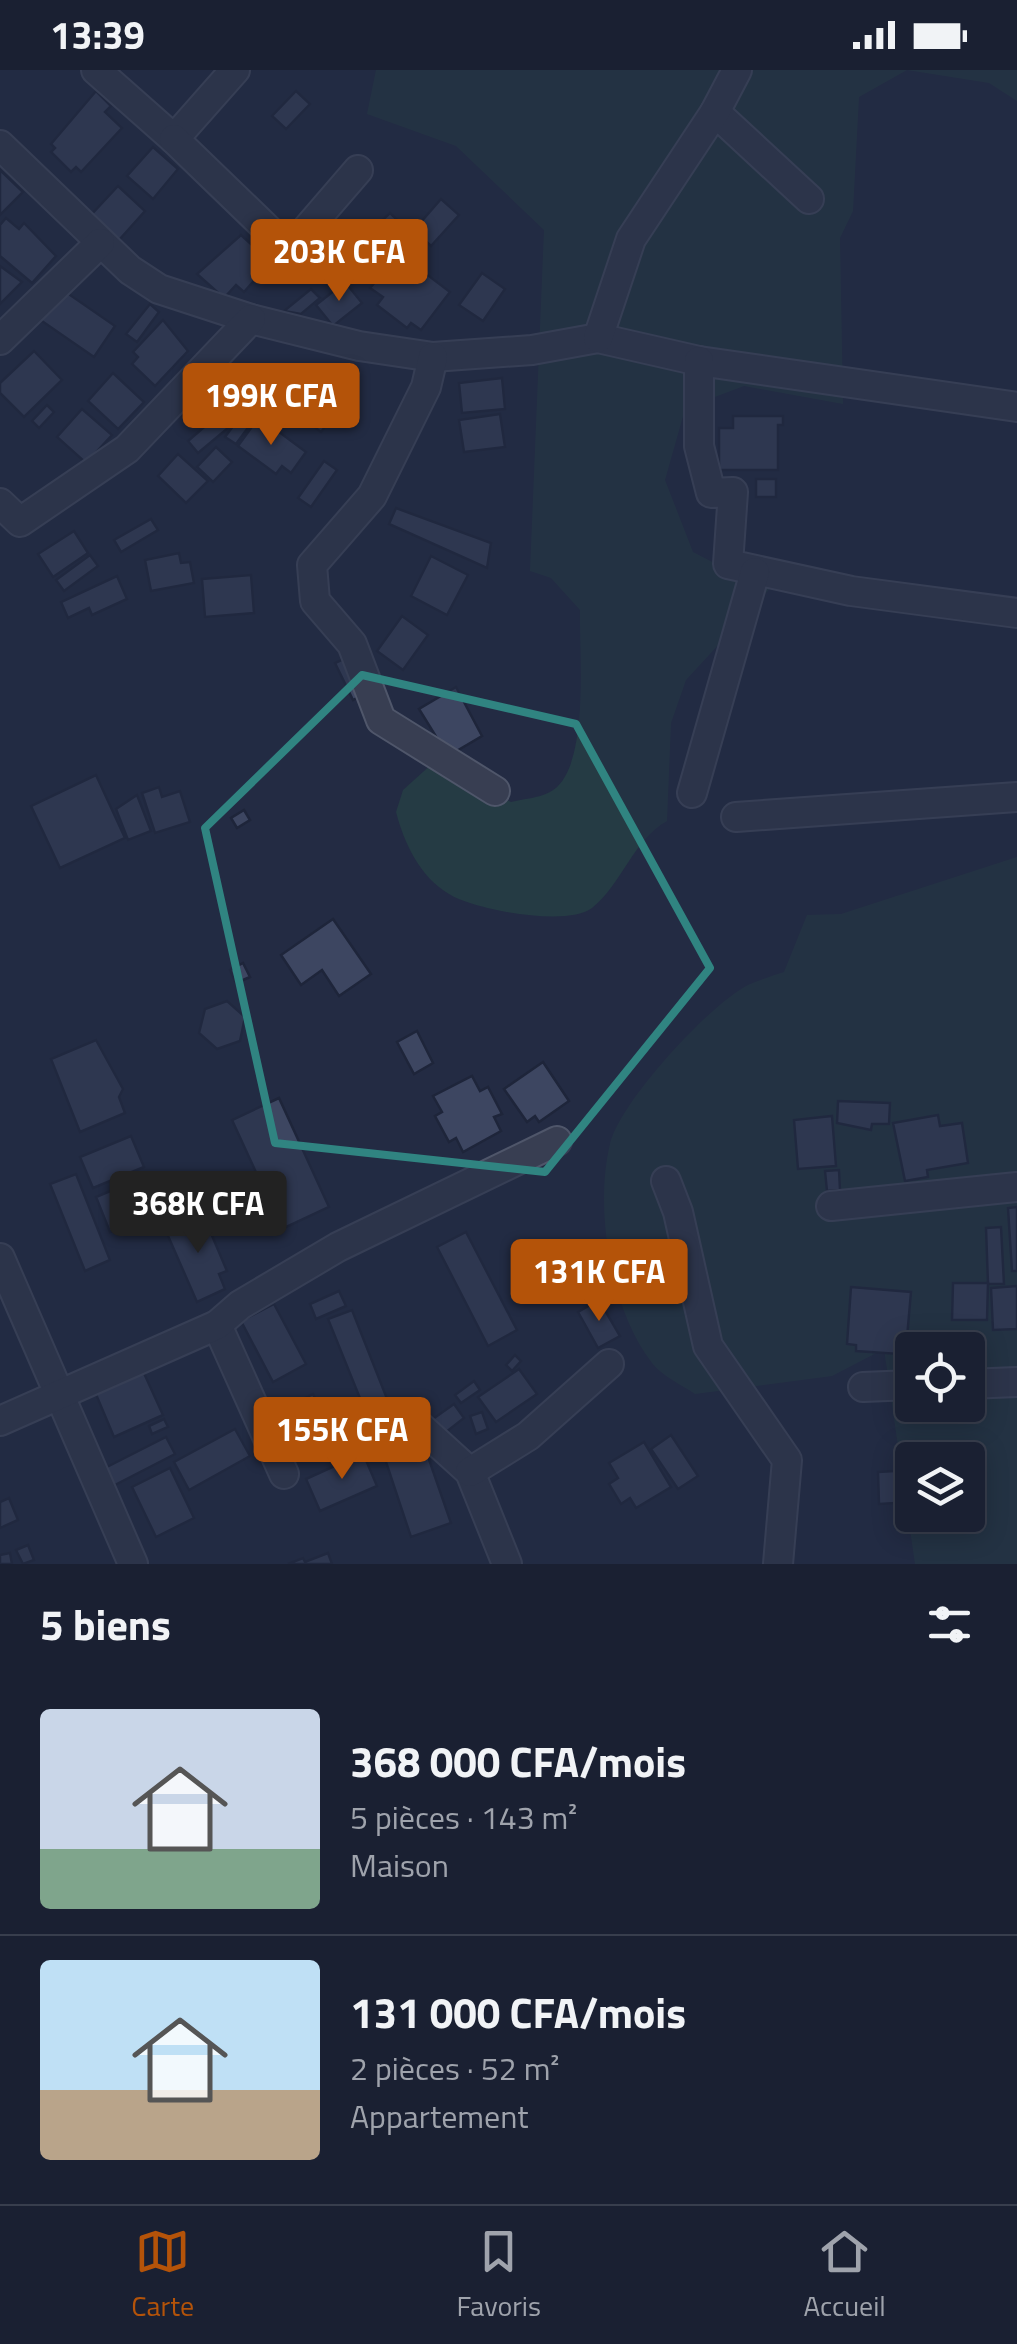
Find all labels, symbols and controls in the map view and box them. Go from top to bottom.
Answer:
text: 13:39 [50,6,145,64]
pin: 203K CFA [236,219,442,304]
text: 203K CFA [273,227,405,275]
pin: 199K CFA [168,363,374,448]
text: 199K CFA [205,371,337,419]
pin: 368K CFA [95,1171,301,1256]
text: 368K CFA [132,1179,264,1227]
pin: 131K CFA [496,1239,702,1324]
text: 131K CFA [533,1247,665,1295]
map controls [895,1332,985,1532]
button: locate [895,1332,985,1422]
pin: 155K CFA [239,1397,445,1482]
text: 155K CFA [276,1405,408,1453]
button: layers [895,1442,985,1532]
text: 5 biens [40,1592,171,1656]
icon: filters [922,1597,977,1652]
text: 368 000 CFA/mois [350,1729,686,1793]
icon: home [120,1749,240,1869]
text: 5 pièces · 143 m² [350,1793,577,1841]
text: Maison [350,1841,449,1889]
text: 131 000 CFA/mois [350,1980,686,2044]
icon: home [120,2000,240,2120]
text: 2 pièces · 52 m² [350,2044,559,2092]
text: Appartement [350,2092,529,2140]
tab: Carte [131,2224,194,2327]
tab: Favoris [456,2224,541,2327]
tab: Accueil [803,2224,886,2327]

